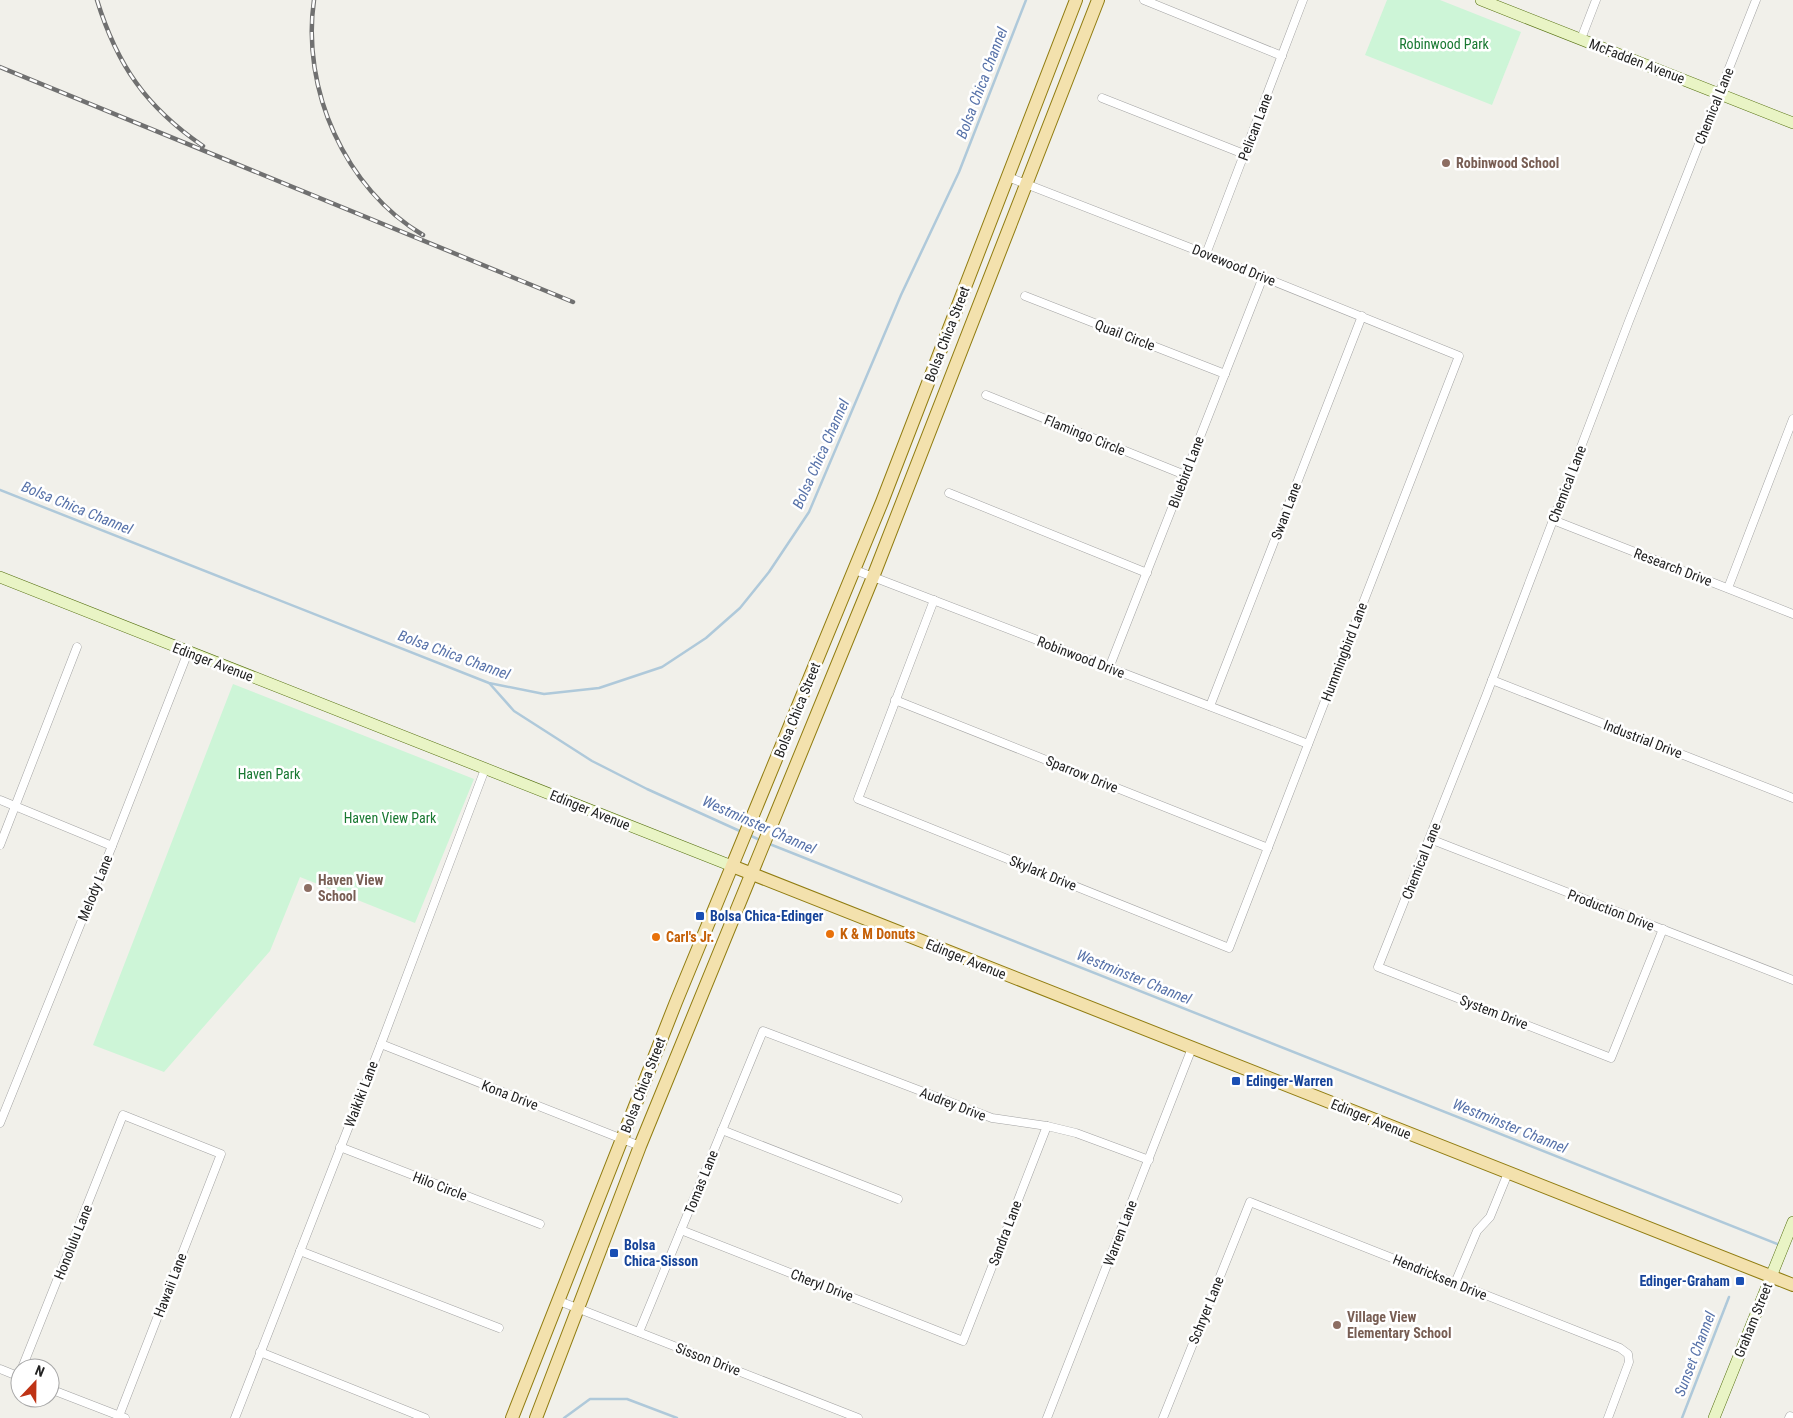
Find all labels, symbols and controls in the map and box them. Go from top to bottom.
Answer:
water label: Bolsa Chica Channel [952,24,1012,141]
street label: McFadden Avenue [1587,35,1687,87]
park label: Robinwood Park [1399,36,1490,52]
street label: Chemical Lane [1691,65,1737,147]
street label: Pelican Lane [1235,91,1275,163]
place label: Robinwood School [1456,155,1559,171]
marker: Robinwood School [1440,157,1452,169]
street label: Dovewood Drive [1190,241,1278,289]
street label: Bolsa Chica Street [921,284,973,384]
street label: Quail Circle [1093,316,1158,354]
water label: Bolsa Chica Channel [789,396,853,511]
street label: Flamingo Circle [1042,412,1128,459]
street label: Bluebird Lane [1165,434,1207,510]
street label: Chemical Lane [1545,443,1589,525]
water label: Bolsa Chica Channel [19,478,136,539]
street label: Swan Lane [1268,480,1304,542]
street label: Research Drive [1632,545,1715,589]
street label: Hummingbird Lane [1318,600,1370,704]
water label: Bolsa Chica Channel [396,626,513,684]
street label: Robinwood Drive [1035,633,1127,681]
street label: Edinger Avenue [170,639,256,685]
street label: Bolsa Chica Street [771,660,823,760]
street label: Industrial Drive [1601,717,1685,762]
street label: Sparrow Drive [1044,752,1121,796]
park label: Haven Park [238,766,301,782]
street label: Edinger Avenue [548,787,633,834]
water label: Westminster Channel [700,792,819,858]
park label: Haven View Park [344,810,437,826]
street label: Chemical Lane [1398,820,1444,902]
street label: Melody Lane [74,852,116,923]
street label: Skylark Drive [1007,852,1079,894]
place label: Haven View School [318,872,383,904]
marker: Haven View School [302,882,314,894]
street label: Production Drive [1565,886,1657,934]
place label: Bolsa Chica-Edinger [710,908,824,924]
marker: Bolsa Chica-Edinger [694,910,706,922]
place label: K & M Donuts [840,926,915,942]
marker: K & M Donuts [824,928,836,940]
place label: Carl's Jr. [666,929,714,945]
marker: Carl's Jr. [650,931,662,943]
street label: Edinger Avenue [924,936,1009,983]
water label: Westminster Channel [1074,946,1195,1008]
street label: System Drive [1458,992,1531,1033]
street label: Bolsa Chica Street [617,1035,669,1135]
street label: Waikiki Lane [341,1058,381,1129]
place label: Edinger-Warren [1246,1073,1333,1089]
marker: Edinger-Warren [1230,1075,1242,1087]
street label: Kona Drive [480,1077,541,1113]
street label: Audrey Drive [918,1084,989,1124]
water label: Westminster Channel [1450,1095,1571,1157]
street label: Edinger Avenue [1329,1096,1414,1143]
street label: Tomas Lane [681,1147,721,1216]
street label: Hilo Circle [411,1168,470,1204]
street label: Sandra Lane [985,1198,1025,1268]
street label: Warren Lane [1100,1198,1140,1268]
street label: Honolulu Lane [51,1202,95,1282]
place label: Bolsa Chica-Sisson [624,1237,698,1269]
marker: Bolsa Chica-Sisson [608,1247,620,1259]
street label: Hawaii Lane [150,1250,190,1319]
street label: Hendricksen Drive [1391,1251,1490,1303]
street label: Cheryl Drive [788,1266,856,1304]
place label: Edinger-Graham [1639,1273,1730,1289]
street label: Schryer Lane [1185,1274,1227,1346]
marker: Edinger-Graham [1734,1275,1746,1287]
street label: Graham Street [1731,1280,1775,1360]
water label: Sunset Channel [1671,1308,1720,1399]
place label: Village View Elementary School [1347,1309,1452,1341]
marker: Village View Elementary School [1331,1319,1343,1331]
street label: Sisson Drive [673,1339,743,1379]
north arrow [10,1358,60,1408]
text: N [33,1362,47,1380]

